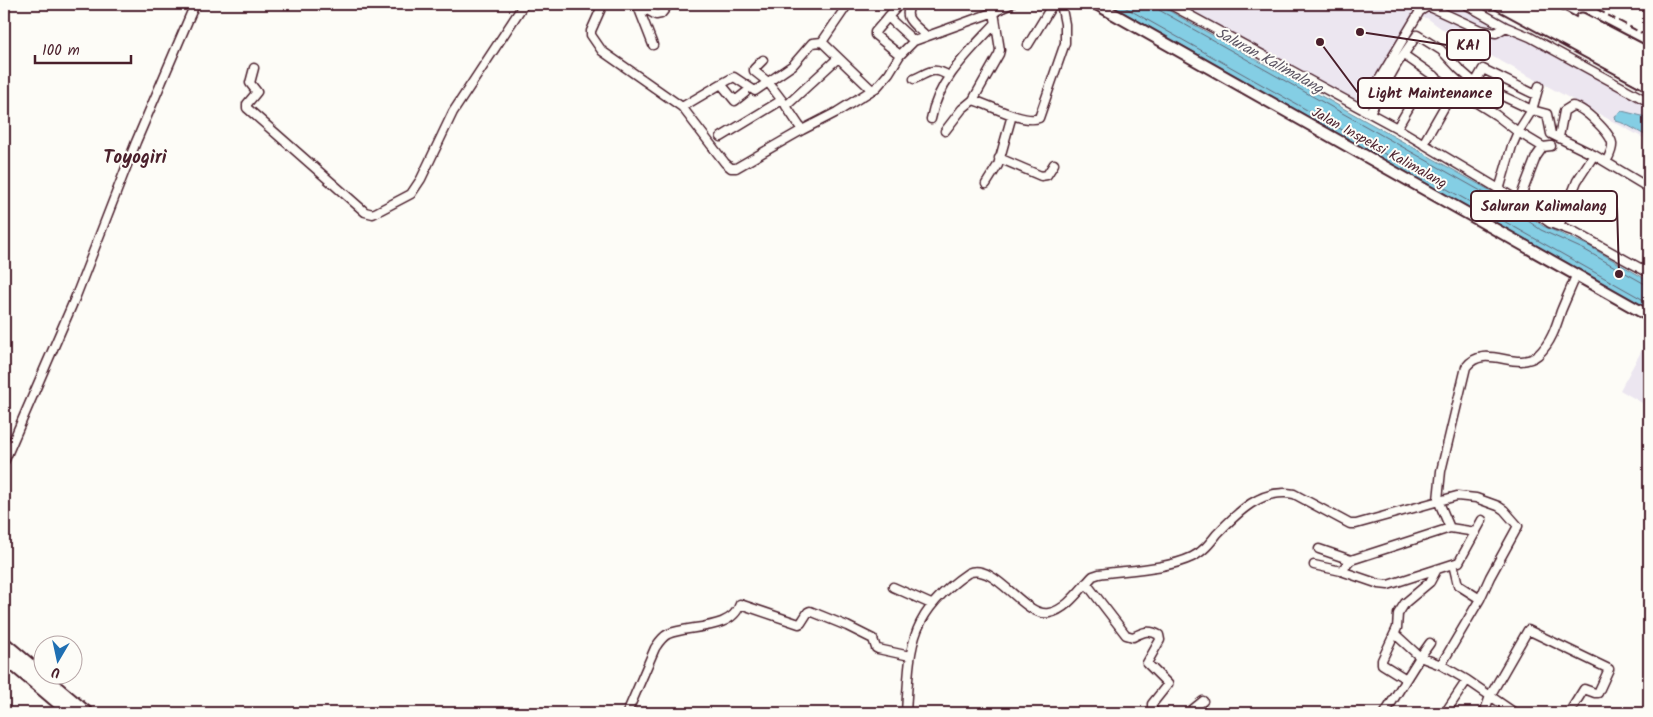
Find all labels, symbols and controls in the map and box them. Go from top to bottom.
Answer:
water label: Saluran Kalimalang [1211,21,1328,101]
callout: KAI [1447,30,1490,60]
scale bar [35,32,131,64]
text: KAI [1456,34,1480,58]
text: 100 m [42,39,80,63]
callout: Light Maintenance [1358,78,1503,108]
text: Light Maintenance [1368,82,1493,106]
street label: Jalan Inspeksi Kalimalang [1307,102,1451,194]
district label: Toyogiri [103,143,168,173]
callout: Saluran Kalimalang [1471,191,1617,221]
text: Saluran Kalimalang [1481,195,1607,219]
north arrow [32,634,82,684]
text: U [50,660,62,683]

